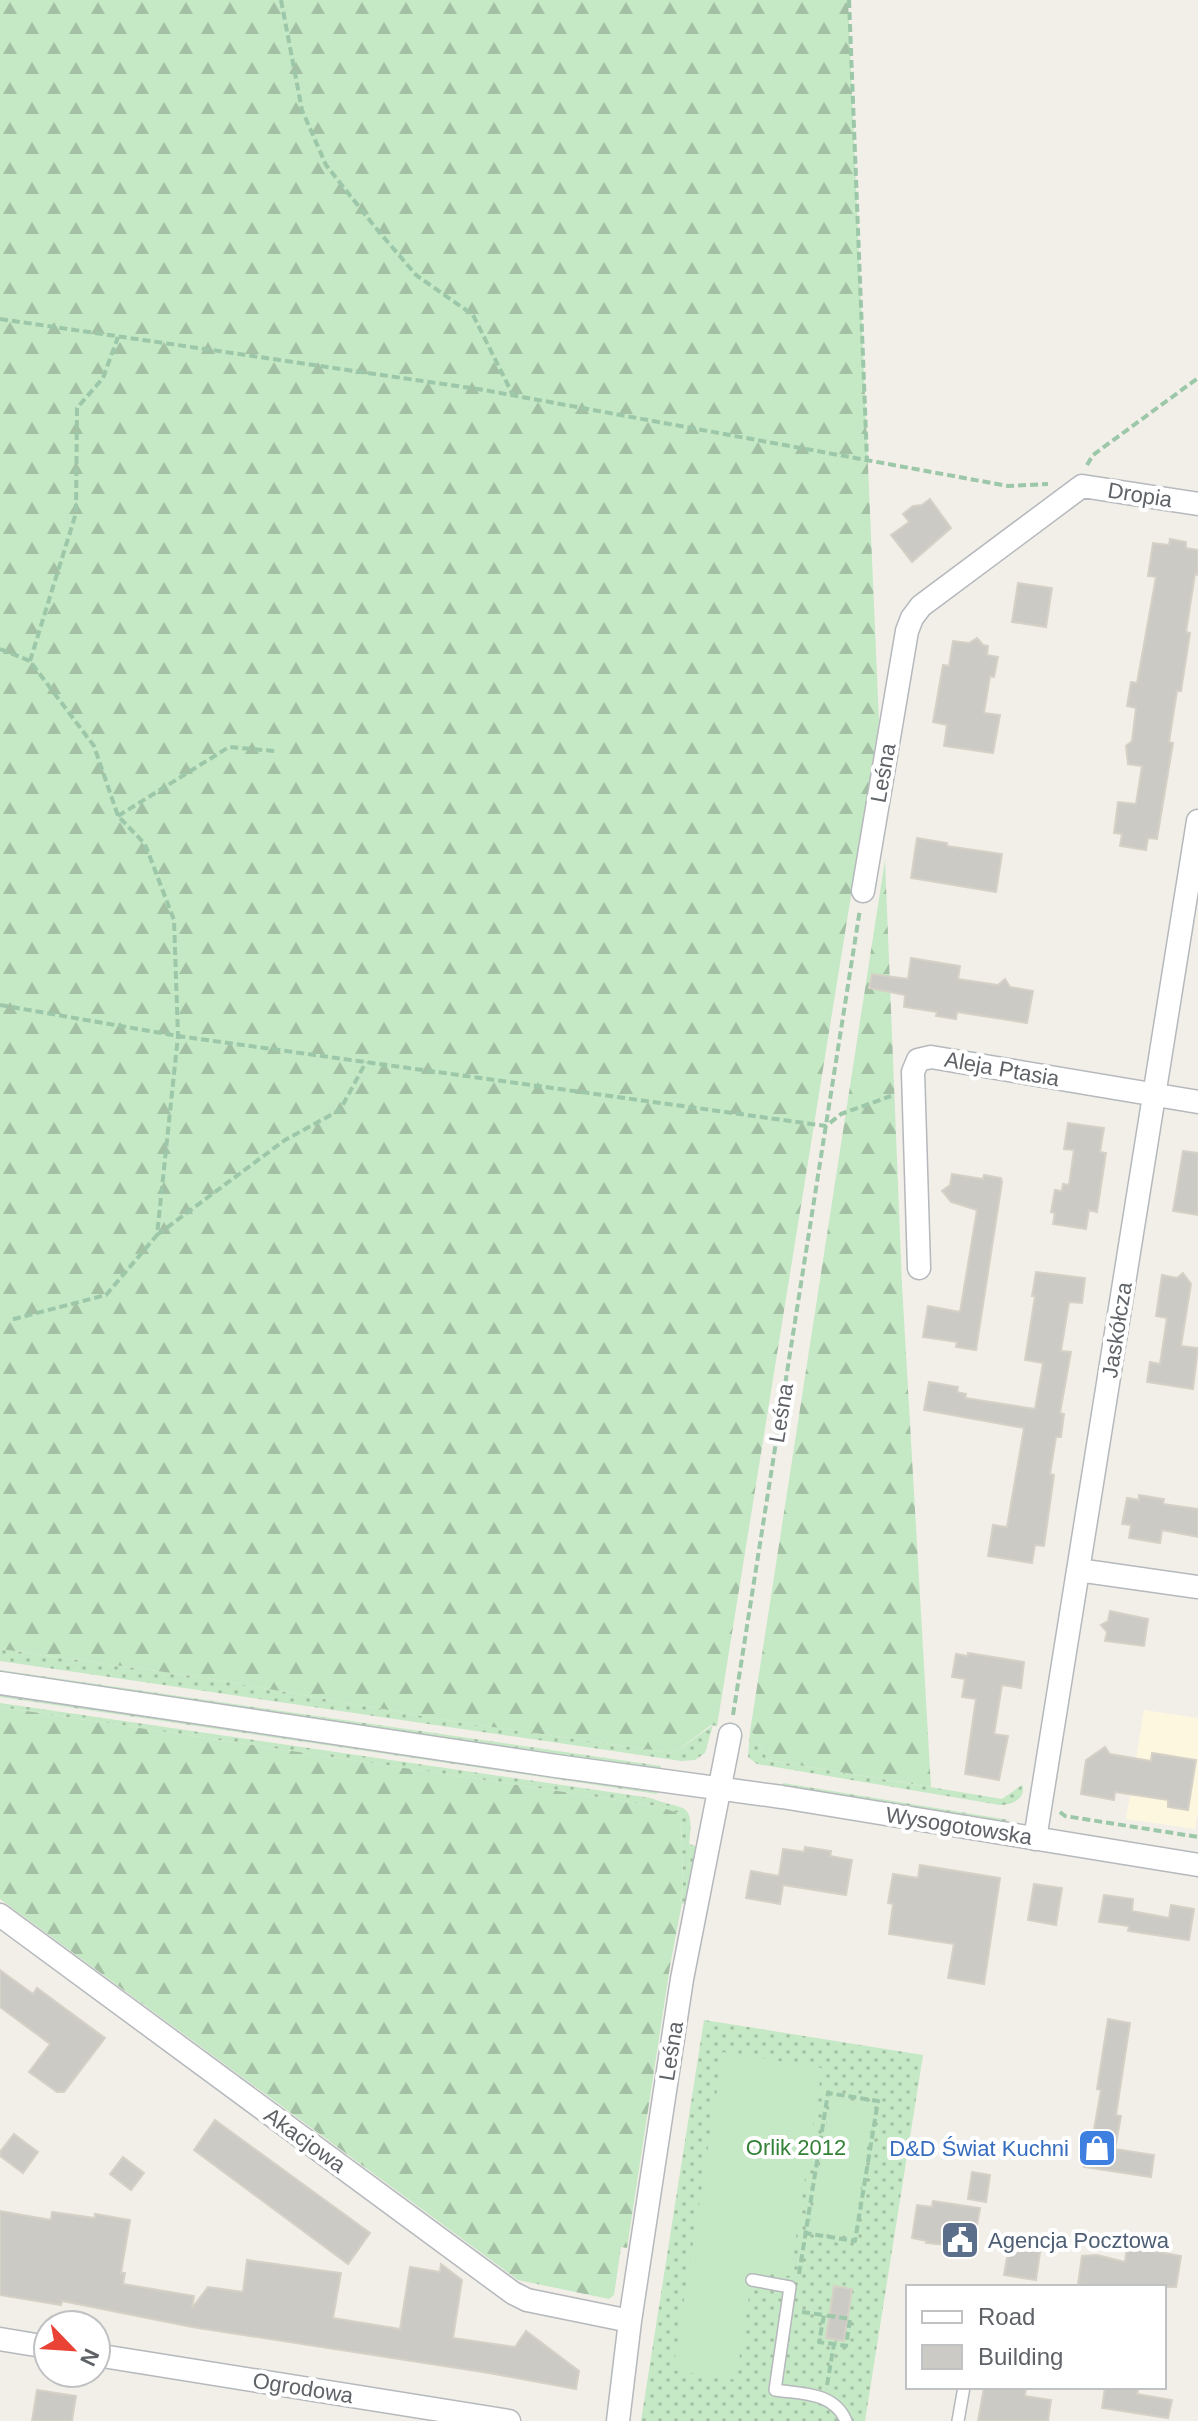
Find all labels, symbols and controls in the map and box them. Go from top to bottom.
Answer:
street label: Dropia [1106,478,1175,513]
street label: Leśna [865,741,901,805]
street label: Aleja Ptasia [943,1047,1062,1092]
street label: Jaskółcza [1097,1280,1137,1380]
street label: Leśna [764,1381,798,1445]
street label: Wysogotowska [884,1802,1035,1850]
street label: Leśna [654,2019,688,2083]
street label: Akacjowa [260,2102,351,2178]
shop icon: D&D Świat Kuchni [1076,2127,1118,2169]
park label: Orlik 2012 [746,2135,846,2160]
place label: D&D Świat Kuchni [889,2136,1069,2161]
public building icon: Agencja Pocztowa [939,2219,981,2261]
place label: Agencja Pocztowa [988,2228,1170,2253]
legend [906,2285,1166,2389]
text: Road [978,2303,1035,2330]
north arrow [32,2309,112,2389]
text: Building [978,2343,1063,2370]
text: N [75,2345,104,2370]
street label: Ogrodowa [251,2368,356,2408]

